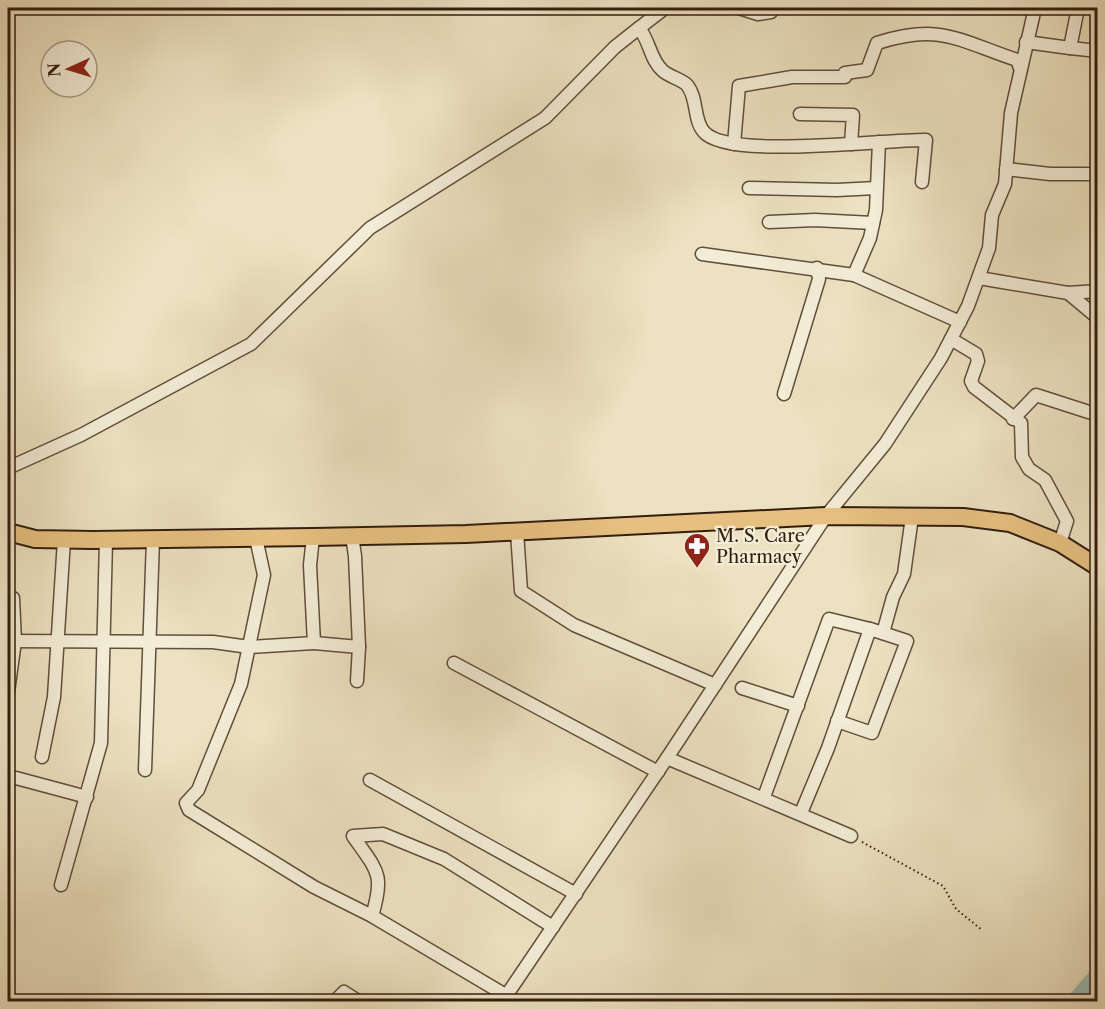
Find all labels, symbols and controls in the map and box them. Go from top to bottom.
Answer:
north arrow [39,39,99,99]
text: N [44,62,64,78]
place label: M. S. Care Pharmacy [716,525,805,568]
pharmacy icon: M. S. Care Pharmacy [682,531,712,569]

